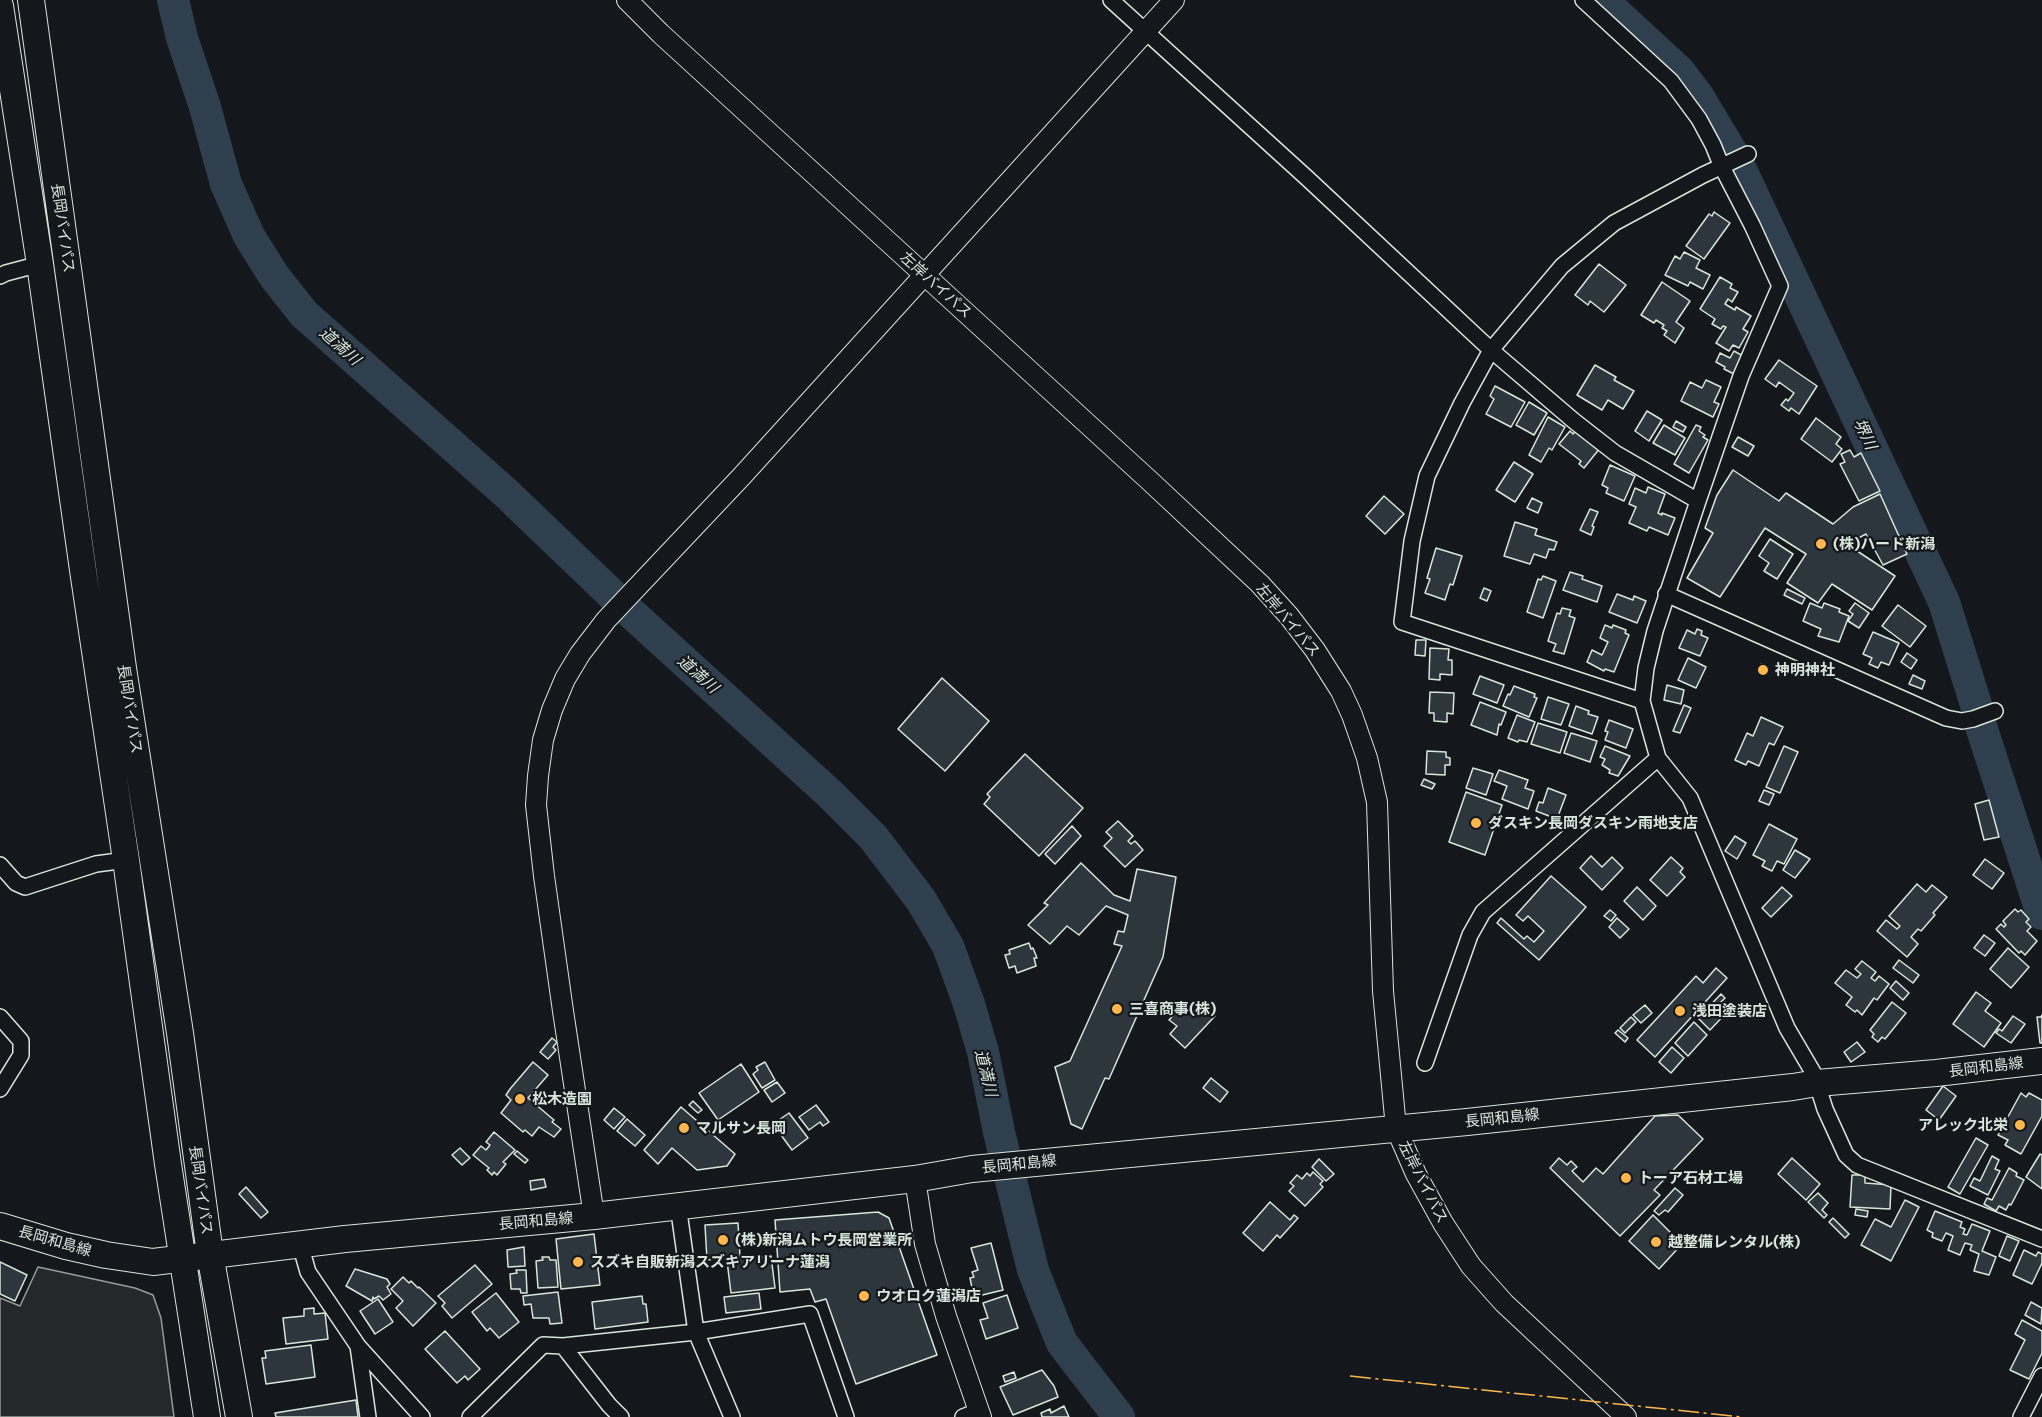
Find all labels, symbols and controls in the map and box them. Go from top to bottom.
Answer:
street label: 長岡バイパス [48,182,78,274]
street label: 左岸バイパス [897,248,975,322]
water label: 道満川 [316,323,364,369]
water label: 堺川 [1850,415,1880,453]
place label: (株)ハード新潟 [1833,535,1935,553]
marker: (株)ハード新潟 [1814,537,1828,551]
street label: 左岸バイパス [1252,580,1324,660]
water label: 道満川 [674,651,722,697]
place label: 神明神社 [1775,661,1835,679]
street label: 長岡バイパス [114,663,146,755]
marker: 神明神社 [1756,663,1770,677]
place label: ダスキン長岡ダスキン雨地支店 [1488,814,1698,832]
marker: ダスキン長岡ダスキン雨地支店 [1469,816,1483,830]
place label: 三喜商事(株) [1129,1000,1216,1018]
marker: 三喜商事(株) [1110,1002,1124,1016]
place label: 浅田塗装店 [1692,1002,1767,1020]
marker: 浅田塗装店 [1673,1004,1687,1018]
water label: 道満川 [971,1047,1001,1099]
street label: 長岡和島線 [1948,1053,2024,1081]
place label: 松木造園 [532,1090,592,1108]
marker: 松木造園 [513,1092,527,1106]
street label: 長岡和島線 [1464,1105,1540,1131]
place label: アレック北栄 [1918,1116,2008,1134]
marker: アレック北栄 [2013,1118,2027,1132]
place label: マルサン長岡 [696,1119,786,1137]
marker: マルサン長岡 [677,1121,691,1135]
street label: 左岸バイパス [1395,1138,1451,1226]
street label: 長岡バイパス [186,1144,216,1236]
street label: 長岡和島線 [981,1151,1057,1177]
place label: トーア石材工場 [1638,1169,1743,1187]
marker: トーア石材工場 [1619,1171,1633,1185]
street label: 長岡和島線 [498,1209,574,1233]
street label: 長岡和島線 [16,1222,94,1260]
place label: (株)新潟ムトウ長岡営業所 [735,1231,912,1249]
marker: (株)新潟ムトウ長岡営業所 [716,1233,730,1247]
place label: 越整備レンタル(株) [1668,1233,1800,1251]
marker: 越整備レンタル(株) [1649,1235,1663,1249]
place label: スズキ自販新潟スズキアリーナ蓮潟 [590,1253,830,1271]
marker: スズキ自販新潟スズキアリーナ蓮潟 [571,1255,585,1269]
place label: ウオロク蓮潟店 [876,1287,981,1305]
marker: ウオロク蓮潟店 [857,1289,871,1303]

